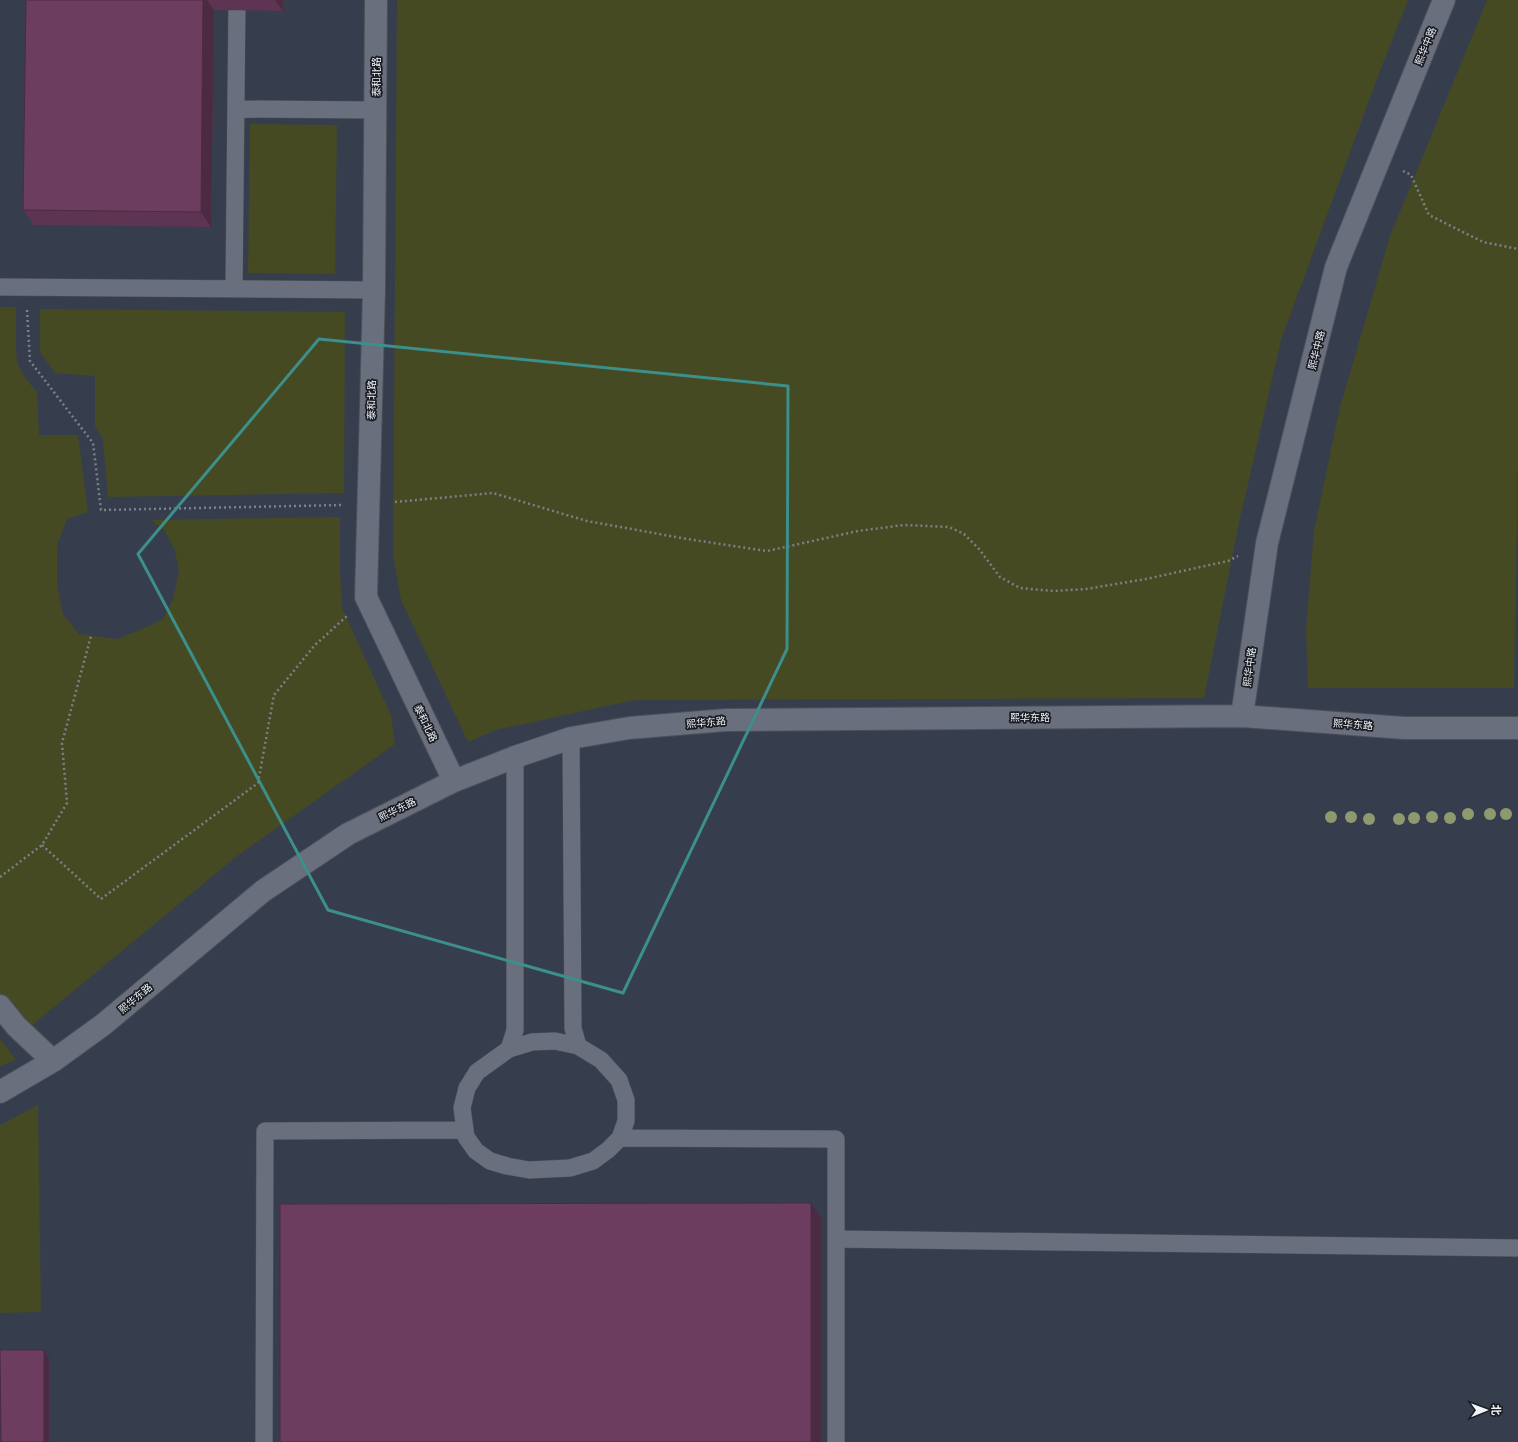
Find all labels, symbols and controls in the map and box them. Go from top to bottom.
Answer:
street label: 熙华中路 [1412,25,1438,67]
street label: 泰和北路 [370,57,382,97]
street label: 熙华中路 [1305,329,1327,371]
street label: 泰和北路 [365,380,377,420]
street label: 熙华中路 [1240,646,1258,688]
street label: 泰和北路 [412,702,440,744]
street label: 熙华东路 [1010,711,1050,723]
street label: 熙华东路 [686,714,726,730]
street label: 熙华东路 [1333,717,1373,731]
street label: 熙华东路 [376,795,418,823]
street label: 熙华东路 [116,981,154,1015]
north arrow [1466,1390,1506,1430]
text: 北 [1490,1404,1503,1415]

